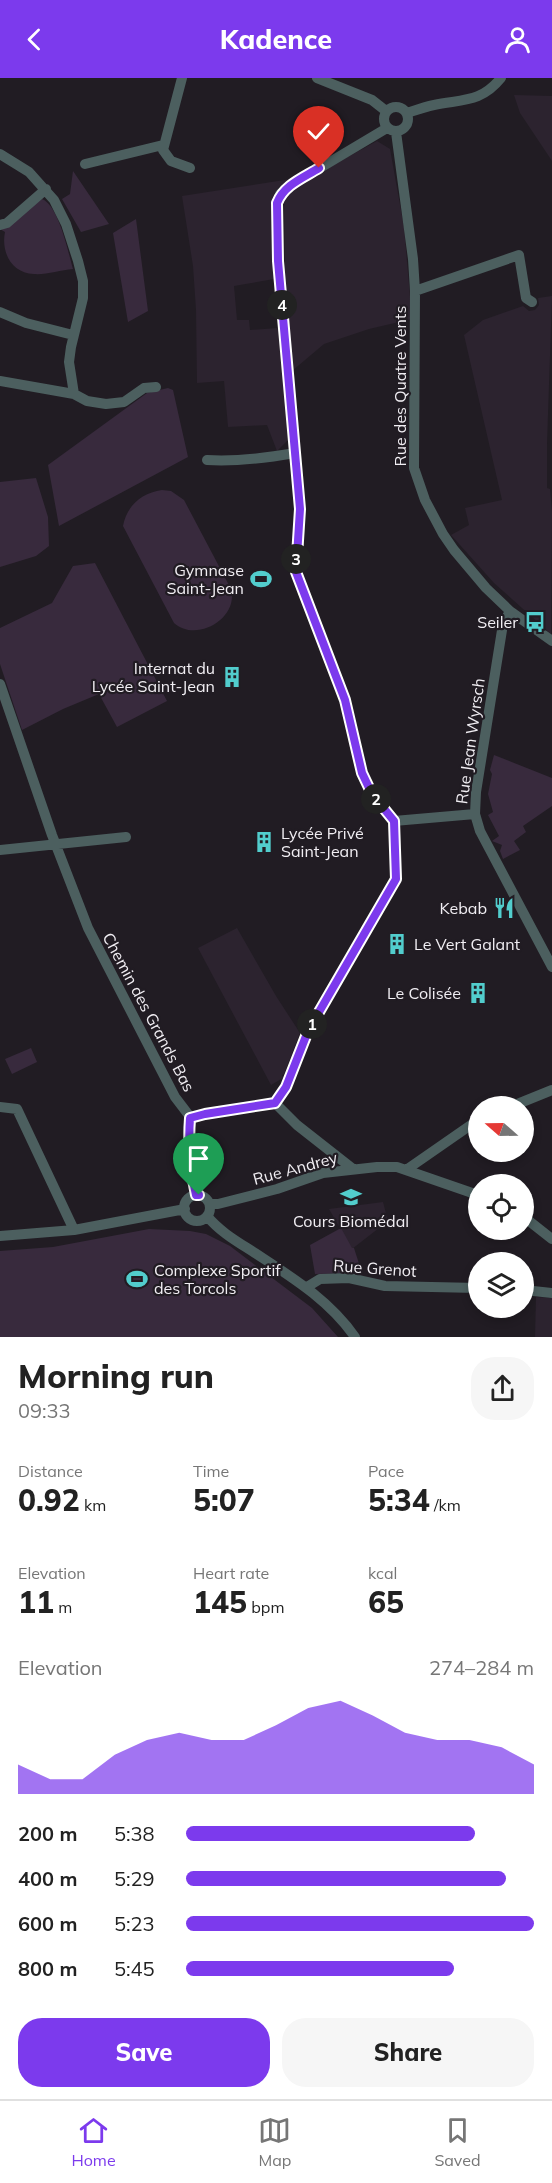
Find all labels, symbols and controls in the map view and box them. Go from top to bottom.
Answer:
text: Kadence [220,22,332,56]
icon: back [18,23,51,56]
icon: person [501,23,534,56]
pin [293,106,344,168]
icon: check [302,115,335,148]
pin: 4 [267,290,297,320]
text: 4 [277,295,287,315]
street label: Rue des Quatre Vents [390,306,410,466]
pin: 3 [281,544,311,574]
text: 3 [291,549,301,569]
place label: Gymnase Saint-Jean [166,560,244,598]
sports icon: Gymnase Saint-Jean [249,567,273,591]
bus stop icon: Seiler [523,610,547,634]
place label: Seiler [477,612,518,632]
place label: Internat du Lycée Saint-Jean [92,658,215,696]
building icon: Internat du Lycée Saint-Jean [220,665,244,689]
street label: Rue Jean Wyrsch [451,677,489,805]
pin: 2 [361,784,391,814]
text: 2 [371,789,381,809]
place label: Lycée Privé Saint-Jean [281,823,364,861]
building icon: Lycée Privé Saint-Jean [252,830,276,854]
restaurant icon: Kebab [492,896,516,920]
place label: Kebab [440,898,487,918]
street label: Chemin des Grands Bas [99,929,199,1095]
building icon: Le Vert Galant [385,932,409,956]
place label: Le Vert Galant [414,934,521,954]
building icon: Le Colisée [466,981,490,1005]
place label: Le Colisée [387,983,461,1003]
pin: 1 [297,1009,327,1039]
text: 1 [307,1014,317,1034]
north arrow [468,1096,534,1162]
map controls [468,1096,534,1318]
pin [173,1133,224,1195]
icon: arrive [182,1142,215,1175]
street label: Rue Andrey [251,1147,340,1189]
button: locate [468,1174,534,1240]
school or university icon: Cours Biomédal [339,1185,363,1209]
place label: Cours Biomédal [293,1211,409,1231]
button: layers [468,1252,534,1318]
street label: Rue Grenot [333,1255,418,1281]
place label: Complexe Sportif des Torcols [154,1260,281,1298]
sports icon: Complexe Sportif des Torcols [125,1267,149,1291]
text: Morning run [18,1355,214,1396]
button: share [471,1357,534,1420]
text: 09:33 [18,1398,71,1423]
text: Distance [18,1461,83,1481]
text: Time [193,1461,229,1481]
text: Pace [368,1461,404,1481]
text: 0.92 [18,1481,80,1519]
text: 5:07 [193,1481,255,1519]
text: 5:34 [368,1481,430,1519]
text: km [80,1495,106,1515]
text: /km [430,1495,461,1515]
text: Elevation [18,1563,86,1583]
text: Heart rate [193,1563,269,1583]
text: kcal [368,1563,397,1583]
text: 11 [18,1583,54,1621]
text: 145 [193,1583,247,1621]
text: 65 [368,1583,404,1621]
text: m [54,1597,72,1617]
text: bpm [247,1597,284,1617]
text: Elevation [18,1655,103,1680]
text: 274–284 m [429,1655,534,1680]
text: 200 m [18,1821,77,1846]
text: 5:38 [114,1821,155,1846]
text: 400 m [18,1866,77,1891]
text: 5:29 [114,1866,155,1891]
text: 600 m [18,1911,77,1936]
text: 5:23 [114,1911,155,1936]
text: 800 m [18,1956,77,1981]
text: 5:45 [114,1956,155,1981]
button: Save [18,2018,270,2087]
button: Share [282,2018,534,2087]
tab: Home [71,2114,116,2170]
tab: Map [258,2114,291,2170]
tab: Saved [434,2114,481,2170]

